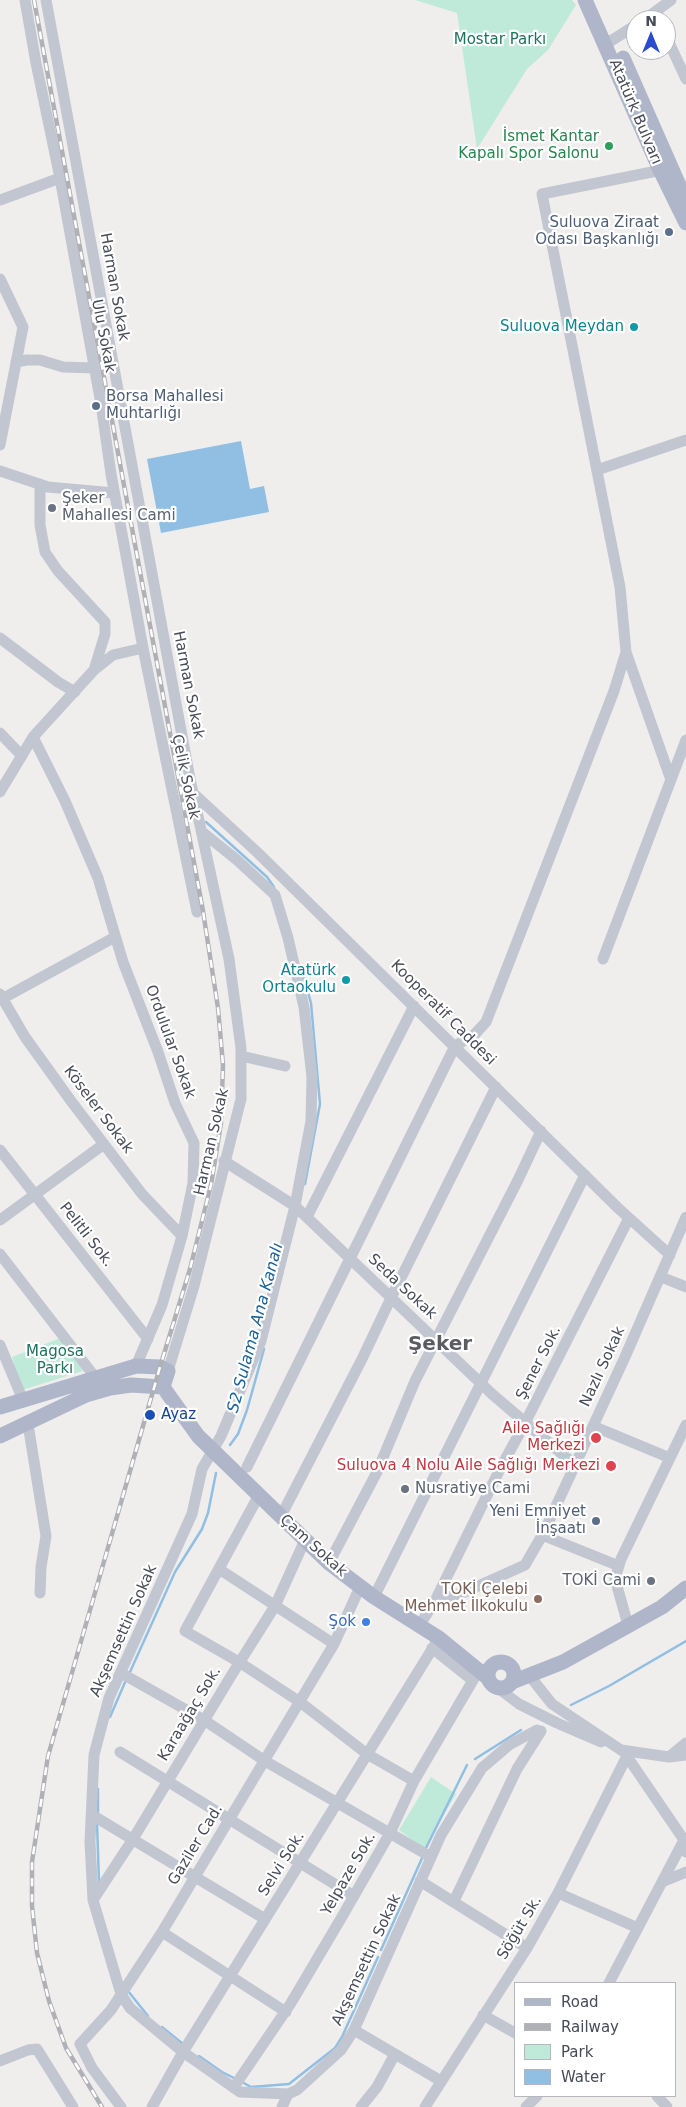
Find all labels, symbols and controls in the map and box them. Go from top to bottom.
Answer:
north arrow [626,10,676,60]
text: N [645,13,657,29]
park label: Mostar Parkı [454,31,546,49]
street label: Atatürk Bulvarı [605,57,665,167]
place label: İsmet Kantar Kapalı Spor Salonu [458,128,599,163]
marker: İsmet Kantar Kapalı Spor Salonu [603,140,615,152]
place label: Suluova Ziraat Odası Başkanlığı [535,214,659,249]
marker: Suluova Ziraat Odası Başkanlığı [663,226,675,238]
street label: Harman Sokak [96,232,132,342]
street label: Ulu Sokak [87,298,119,374]
place label: Suluova Meydan [500,318,624,336]
marker: Suluova Meydan [628,321,640,333]
place label: Borsa Mahallesi Muhtarlığı [106,388,224,423]
marker: Borsa Mahallesi Muhtarlığı [90,400,102,412]
place label: Şeker Mahallesi Cami [62,490,176,525]
marker: Şeker Mahallesi Cami [46,502,58,514]
street label: Harman Sokak [169,630,207,740]
street label: Çelik Sokak [167,733,203,821]
street label: Kooperatif Caddesi [387,957,499,1069]
place label: Atatürk Ortaokulu [262,962,336,997]
marker: Atatürk Ortaokulu [340,974,352,986]
street label: Ordulular Sokak [141,983,199,1101]
street label: Köseler Sokak [59,1063,137,1157]
street label: Harman Sokak [191,1087,233,1197]
street label: Pelitli Sok. [55,1199,117,1271]
water label: S2 Sulama Ana Kanalı [224,1241,288,1415]
street label: Seda Sokak [364,1251,440,1323]
street label: Şener Sok. [513,1323,565,1403]
street label: Nazlı Sokak [577,1324,629,1410]
district label: Şeker [408,1333,472,1357]
park label: Magosa Parkı [26,1343,84,1378]
place label: Ayaz [161,1406,196,1424]
marker: Ayaz [143,1408,157,1422]
place label: Aile Sağlığı Merkezi [502,1420,585,1455]
marker: Aile Sağlığı Merkezi [589,1431,603,1445]
place label: Suluova 4 Nolu Aile Sağlığı Merkezi [337,1457,600,1475]
marker: Suluova 4 Nolu Aile Sağlığı Merkezi [604,1459,618,1473]
place label: Nusratiye Cami [415,1480,530,1498]
marker: Nusratiye Cami [399,1483,411,1495]
place label: Yeni Emniyet İnşaatı [489,1503,586,1538]
street label: Çam Sokak [276,1511,350,1581]
marker: Yeni Emniyet İnşaatı [590,1515,602,1527]
street label: Akşemsettin Sokak [87,1562,161,1700]
place label: TOKİ Cami [563,1572,641,1590]
marker: TOKİ Cami [645,1575,657,1587]
place label: TOKİ Çelebi Mehmet İlkokulu [405,1581,528,1616]
marker: TOKİ Çelebi Mehmet İlkokulu [532,1593,544,1605]
place label: Şok [329,1613,356,1631]
marker: Şok [360,1616,372,1628]
street label: Karaağaç Sok. [155,1663,225,1765]
street label: Gaziler Cad. [165,1801,227,1889]
street label: Selvi Sok. [255,1828,309,1900]
street label: Yelpaze Sok. [318,1829,380,1919]
street label: Akşemsettin Sokak [329,1891,405,2029]
street label: Söğüt Sk. [494,1893,546,1963]
legend [514,1982,676,2097]
text: Road [561,1993,599,2011]
text: Railway [561,2018,619,2036]
text: Park [561,2043,593,2061]
text: Water [561,2068,605,2086]

